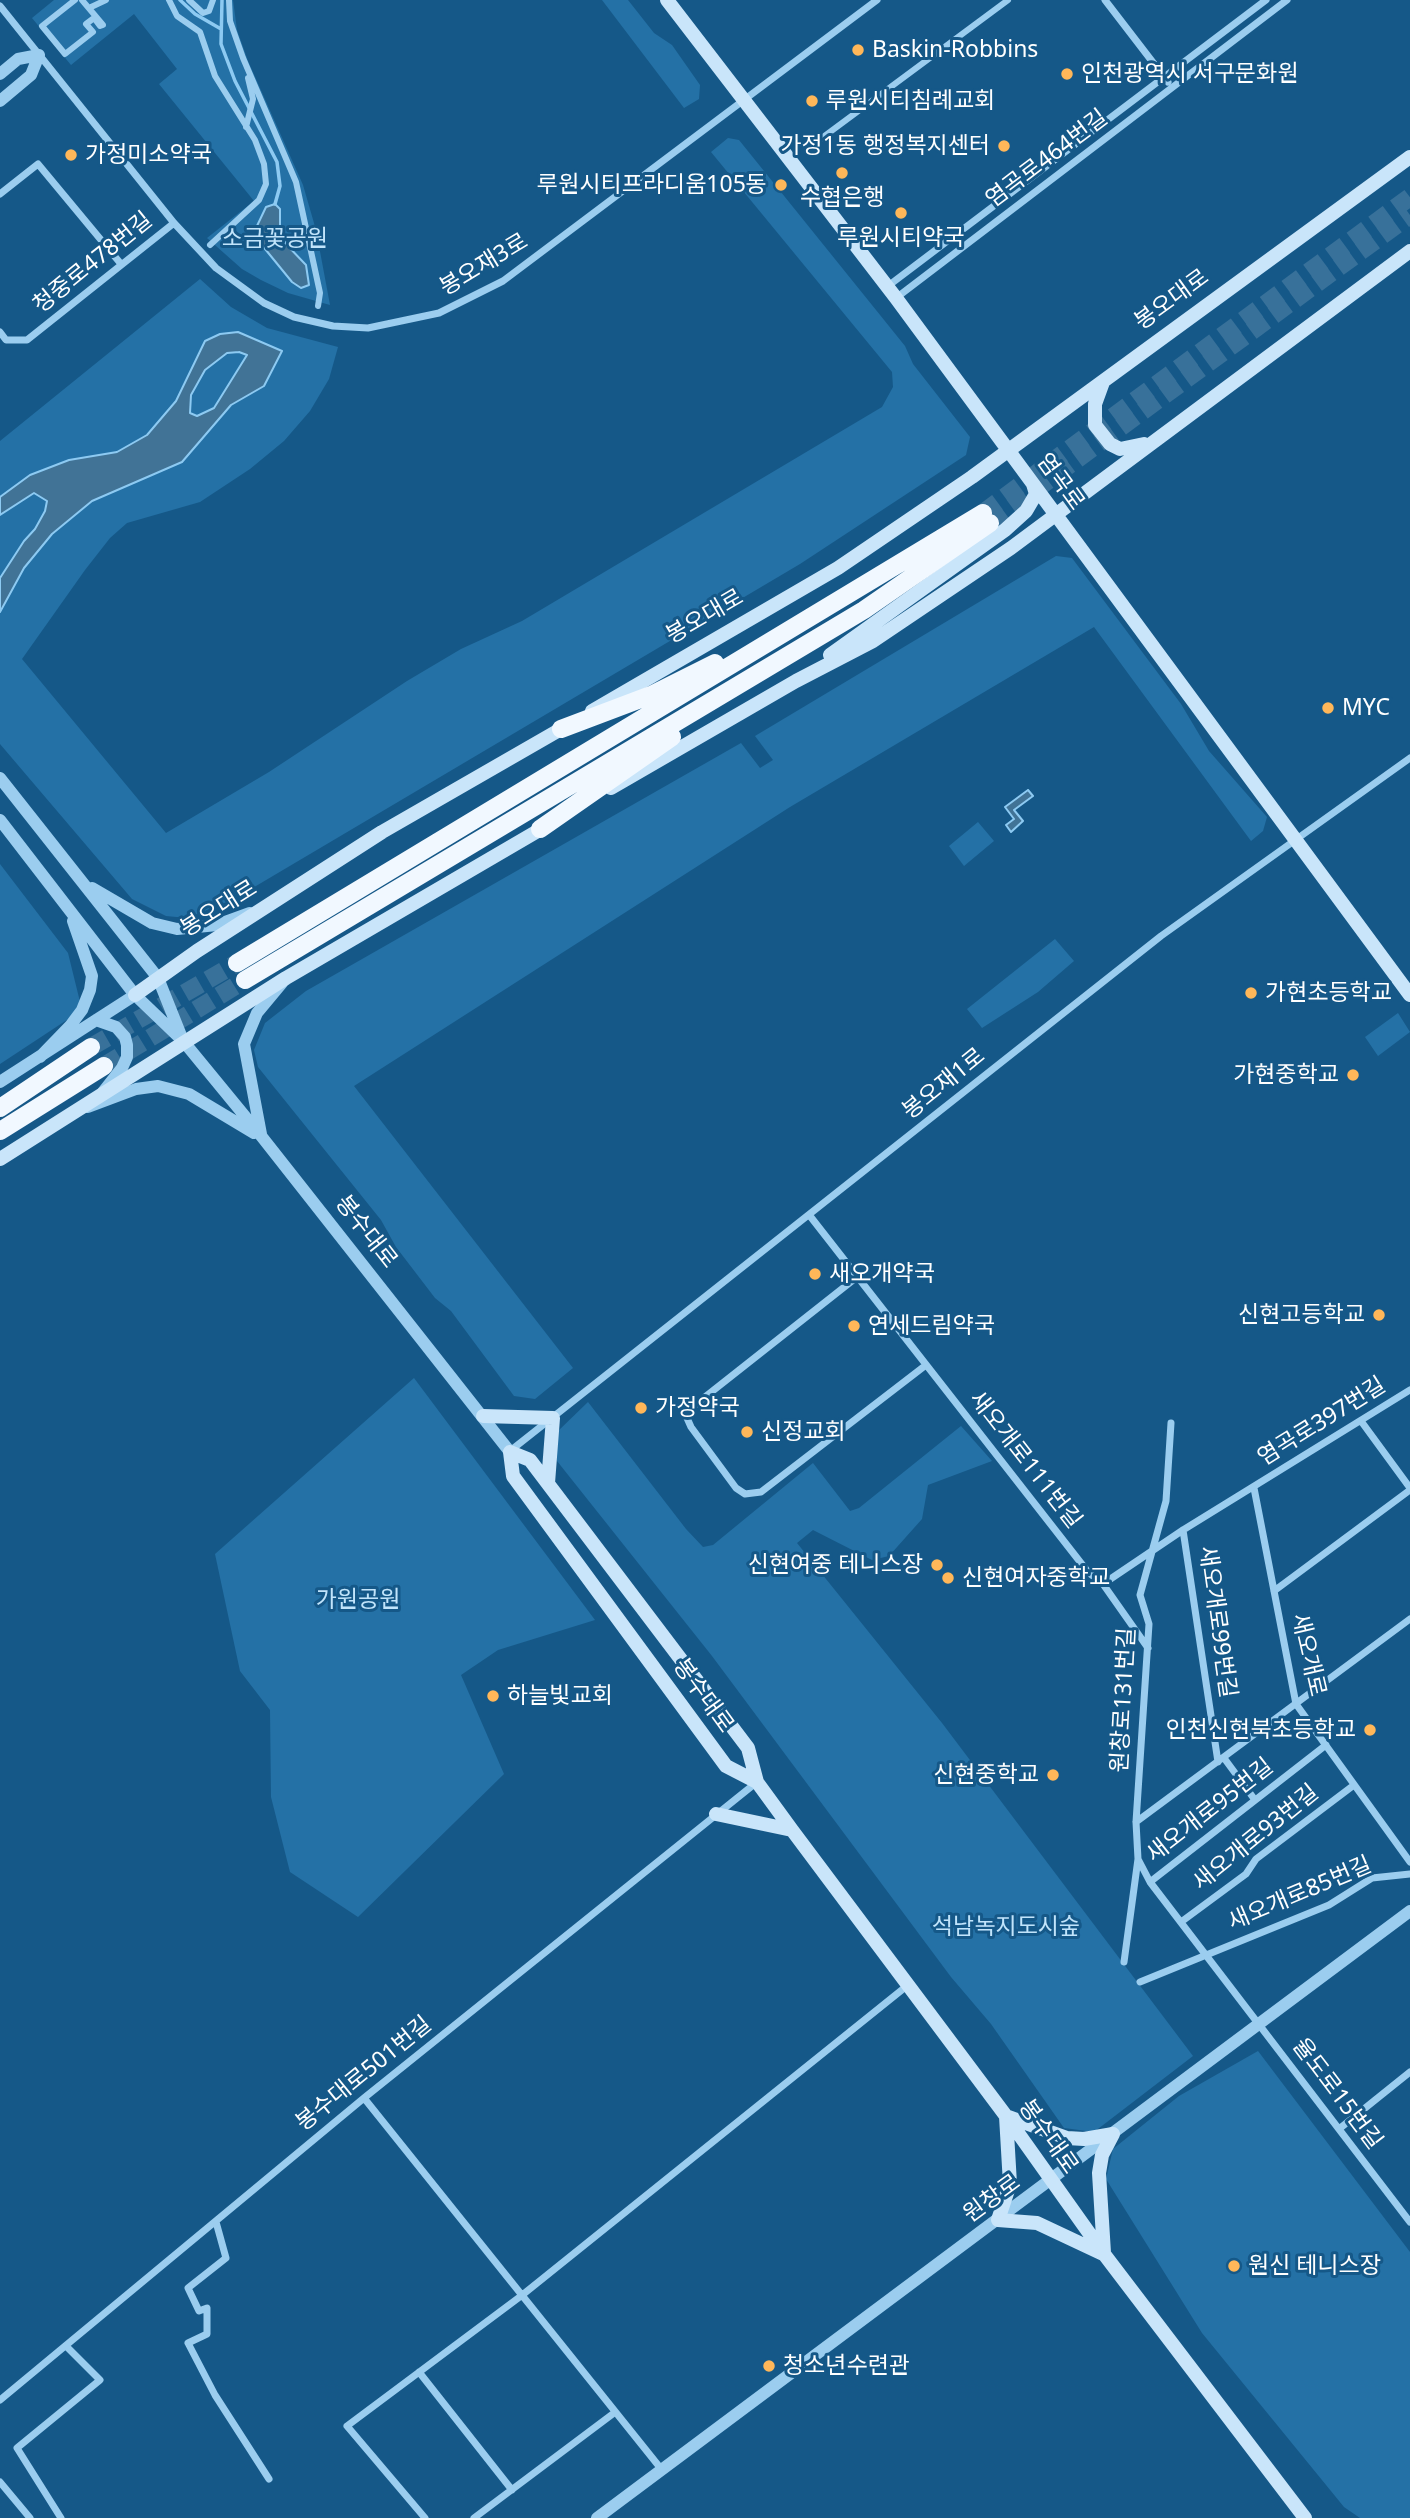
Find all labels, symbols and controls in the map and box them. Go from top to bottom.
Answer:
place label: Baskin-Robbins [872,36,1038,64]
marker: Baskin-Robbins [850,42,866,58]
place label: 인천광역시 서구문화원 [1081,60,1299,88]
marker: 인천광역시 서구문화원 [1059,66,1075,82]
place label: 루원시티침례교회 [826,87,995,115]
marker: 루원시티침례교회 [804,93,820,109]
street label: 염곡로464번길 [981,104,1113,214]
place label: 가정1동 행정복지센터 [780,132,990,160]
marker: 가정1동 행정복지센터 [996,138,1012,154]
place label: 가정미소약국 [85,141,212,169]
marker: 가정미소약국 [63,147,79,163]
marker: 수협은행 [834,165,850,181]
place label: 루원시티프라디움105동 [537,171,767,199]
marker: 루원시티프라디움105동 [773,177,789,193]
place label: 수협은행 [800,184,884,212]
marker: 루원시티약국 [893,205,909,221]
street label: 청중로478번길 [28,207,158,319]
place label: 루원시티약국 [838,224,964,252]
park label: 소금꽃공원 [222,225,328,253]
street label: 봉오재3로 [435,228,533,302]
street label: 봉오대로 [1130,264,1214,336]
street label: 염곡로 [1030,448,1090,516]
street label: 봉오대로 [661,584,749,650]
place label: MYC [1342,694,1390,722]
marker: MYC [1320,700,1336,716]
street label: 봉오대로 [176,875,262,943]
place label: 가현초등학교 [1265,979,1392,1007]
marker: 가현초등학교 [1243,985,1259,1001]
street label: 봉오재1로 [897,1043,991,1125]
place label: 가현중학교 [1233,1061,1339,1089]
marker: 가현중학교 [1345,1067,1361,1083]
street label: 봉수대로 [329,1190,403,1274]
place label: 새오개약국 [829,1260,935,1288]
marker: 새오개약국 [807,1266,823,1282]
place label: 신현고등학교 [1238,1301,1365,1329]
marker: 신현고등학교 [1371,1307,1387,1323]
place label: 연세드림약국 [868,1312,995,1340]
marker: 연세드림약국 [846,1318,862,1334]
street label: 염곡로397번길 [1253,1372,1391,1472]
street label: 새오개로111번길 [963,1386,1087,1534]
place label: 가정약국 [655,1394,740,1422]
marker: 가정약국 [633,1400,649,1416]
place label: 신정교회 [761,1418,846,1446]
marker: 신정교회 [739,1424,755,1440]
street label: 새오개로99번길 [1193,1544,1241,1700]
place label: 신현여중 테니스장 [748,1551,923,1579]
marker: 신현여중 테니스장 [929,1557,945,1573]
place label: 신현여자중학교 [962,1564,1110,1592]
marker: 신현여자중학교 [940,1570,956,1586]
park label: 가원공원 [316,1586,400,1614]
street label: 새오개로 [1285,1611,1331,1699]
street label: 원창로131번길 [1106,1627,1142,1773]
street label: 봉수대로 [667,1654,739,1738]
place label: 하늘빛교회 [507,1682,613,1710]
marker: 하늘빛교회 [485,1688,501,1704]
place label: 인천신현북초등학교 [1166,1716,1356,1744]
marker: 인천신현북초등학교 [1362,1722,1378,1738]
street label: 새오개로95번길 [1141,1753,1279,1869]
place label: 신현중학교 [933,1761,1039,1789]
marker: 신현중학교 [1045,1767,1061,1783]
street label: 새오개로93번길 [1188,1779,1324,1897]
street label: 새오개로85번길 [1224,1851,1376,1937]
park label: 석남녹지도시숲 [932,1913,1080,1941]
street label: 봉수대로501번길 [291,2011,437,2137]
street label: 율도로15번길 [1286,2033,1388,2155]
street label: 봉수대로 [1012,2094,1084,2180]
street label: 원창로 [958,2169,1026,2229]
place label: 원신 테니스장 [1248,2252,1381,2280]
marker: 원신 테니스장 [1226,2258,1242,2274]
place label: 청소년수련관 [783,2352,910,2380]
marker: 청소년수련관 [761,2358,777,2374]

